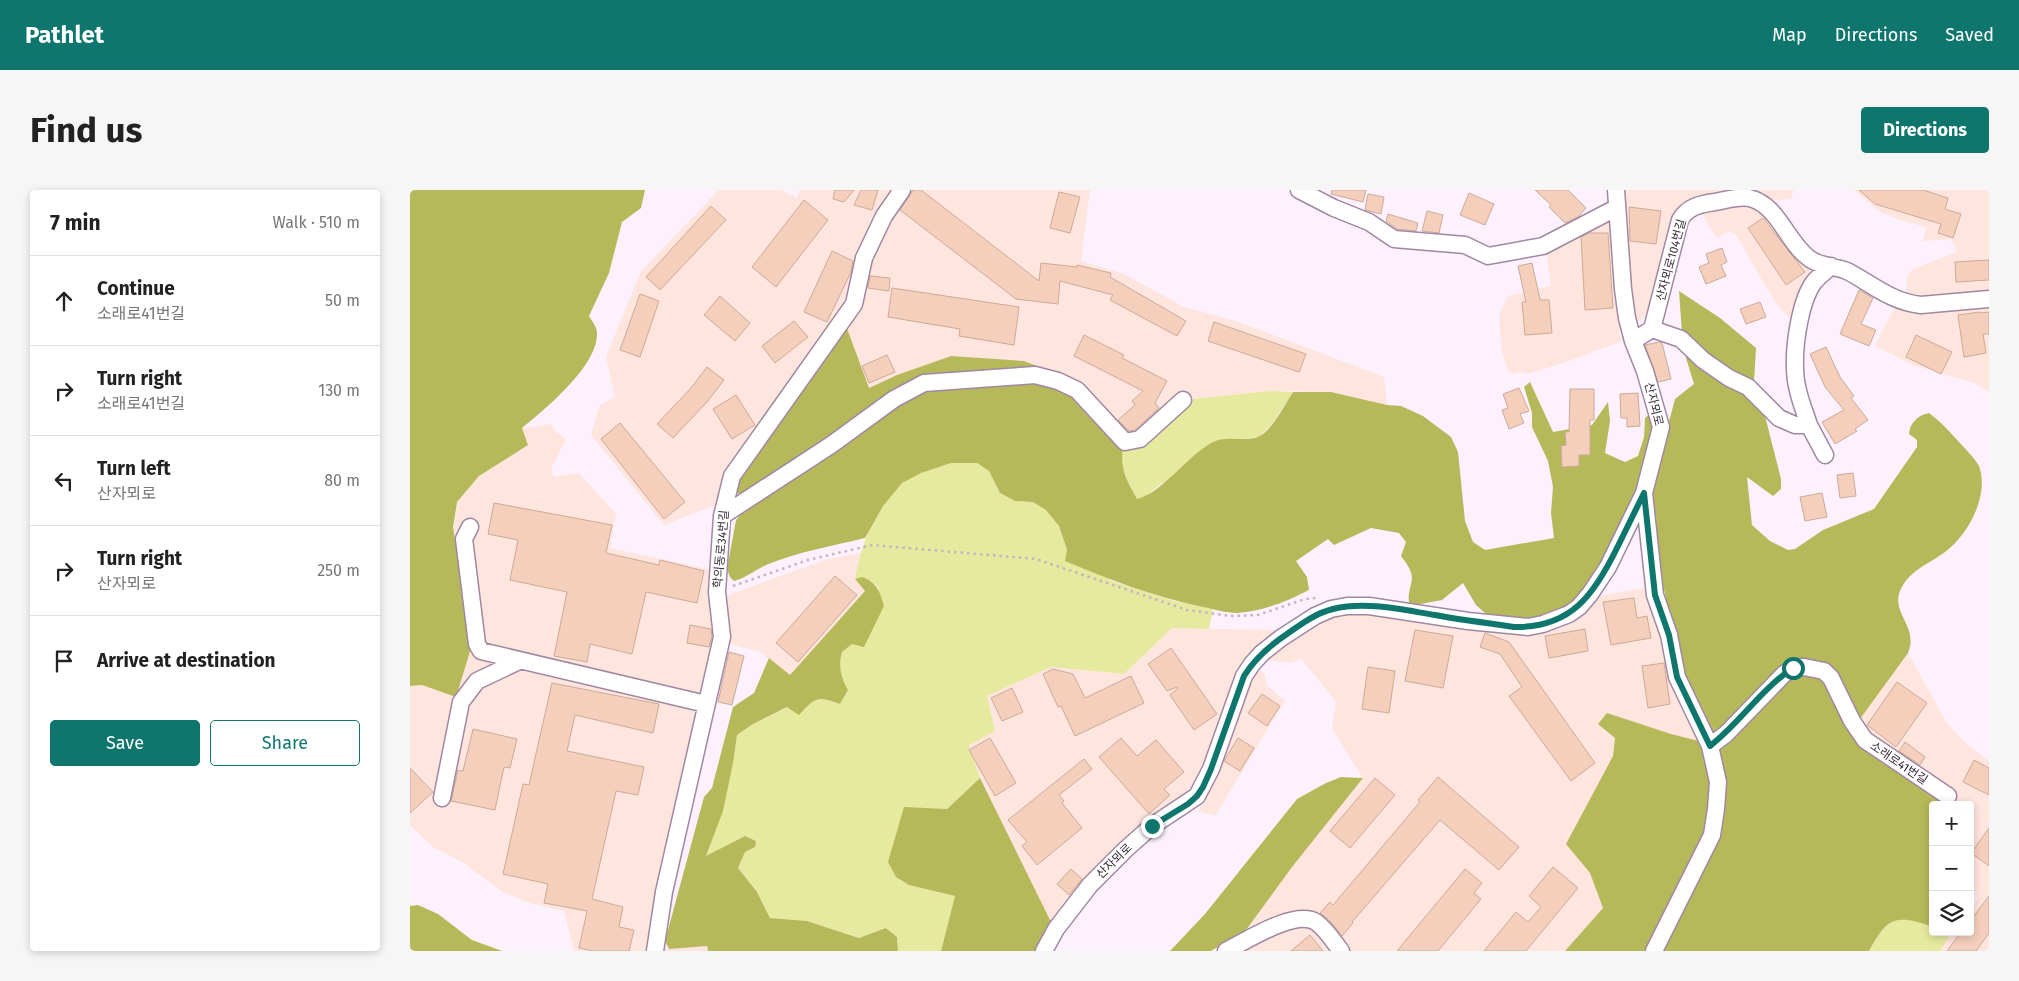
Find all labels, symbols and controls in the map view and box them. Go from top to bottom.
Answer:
text: Pathlet [25,21,104,49]
text: Map [1772,24,1807,46]
text: Directions [1835,24,1917,46]
text: Saved [1945,24,1994,46]
button: Directions [1861,107,1989,153]
text: Find us [30,109,142,151]
text: 7 min [50,210,101,236]
text: Walk · 510 m [273,213,360,232]
street label: 산자뫼로104번길 [1653,217,1689,303]
text: Continue [97,277,175,300]
icon: ahead [50,287,78,315]
text: 50 m [325,291,360,310]
text: 소래로41번길 [97,304,185,323]
text: Turn right [97,367,182,390]
icon: right [50,377,78,405]
text: 130 m [318,381,360,400]
street label: 산자뫼로 [1642,381,1666,427]
text: 소래로41번길 [97,394,185,413]
text: Turn left [97,457,171,480]
icon: left [50,467,78,495]
text: 80 m [324,471,360,490]
text: 산자뫼로 [97,484,156,503]
street label: 학의동로34번길 [711,509,731,589]
text: Turn right [97,547,182,570]
icon: right [50,557,78,585]
text: 250 m [317,561,360,580]
text: 산자뫼로 [97,574,156,593]
icon: arrive [50,647,78,675]
text: Arrive at destination [97,649,276,672]
route start [1782,657,1805,680]
button: Save [50,720,200,766]
button: Share [210,720,360,766]
street label: 소래로41번길 [1868,739,1930,787]
map controls [1929,801,1974,936]
button: + [1929,801,1974,846]
route end [1141,815,1164,838]
street label: 산자뫼로 [1093,841,1135,881]
button: − [1929,846,1974,891]
button: layers [1929,891,1974,936]

